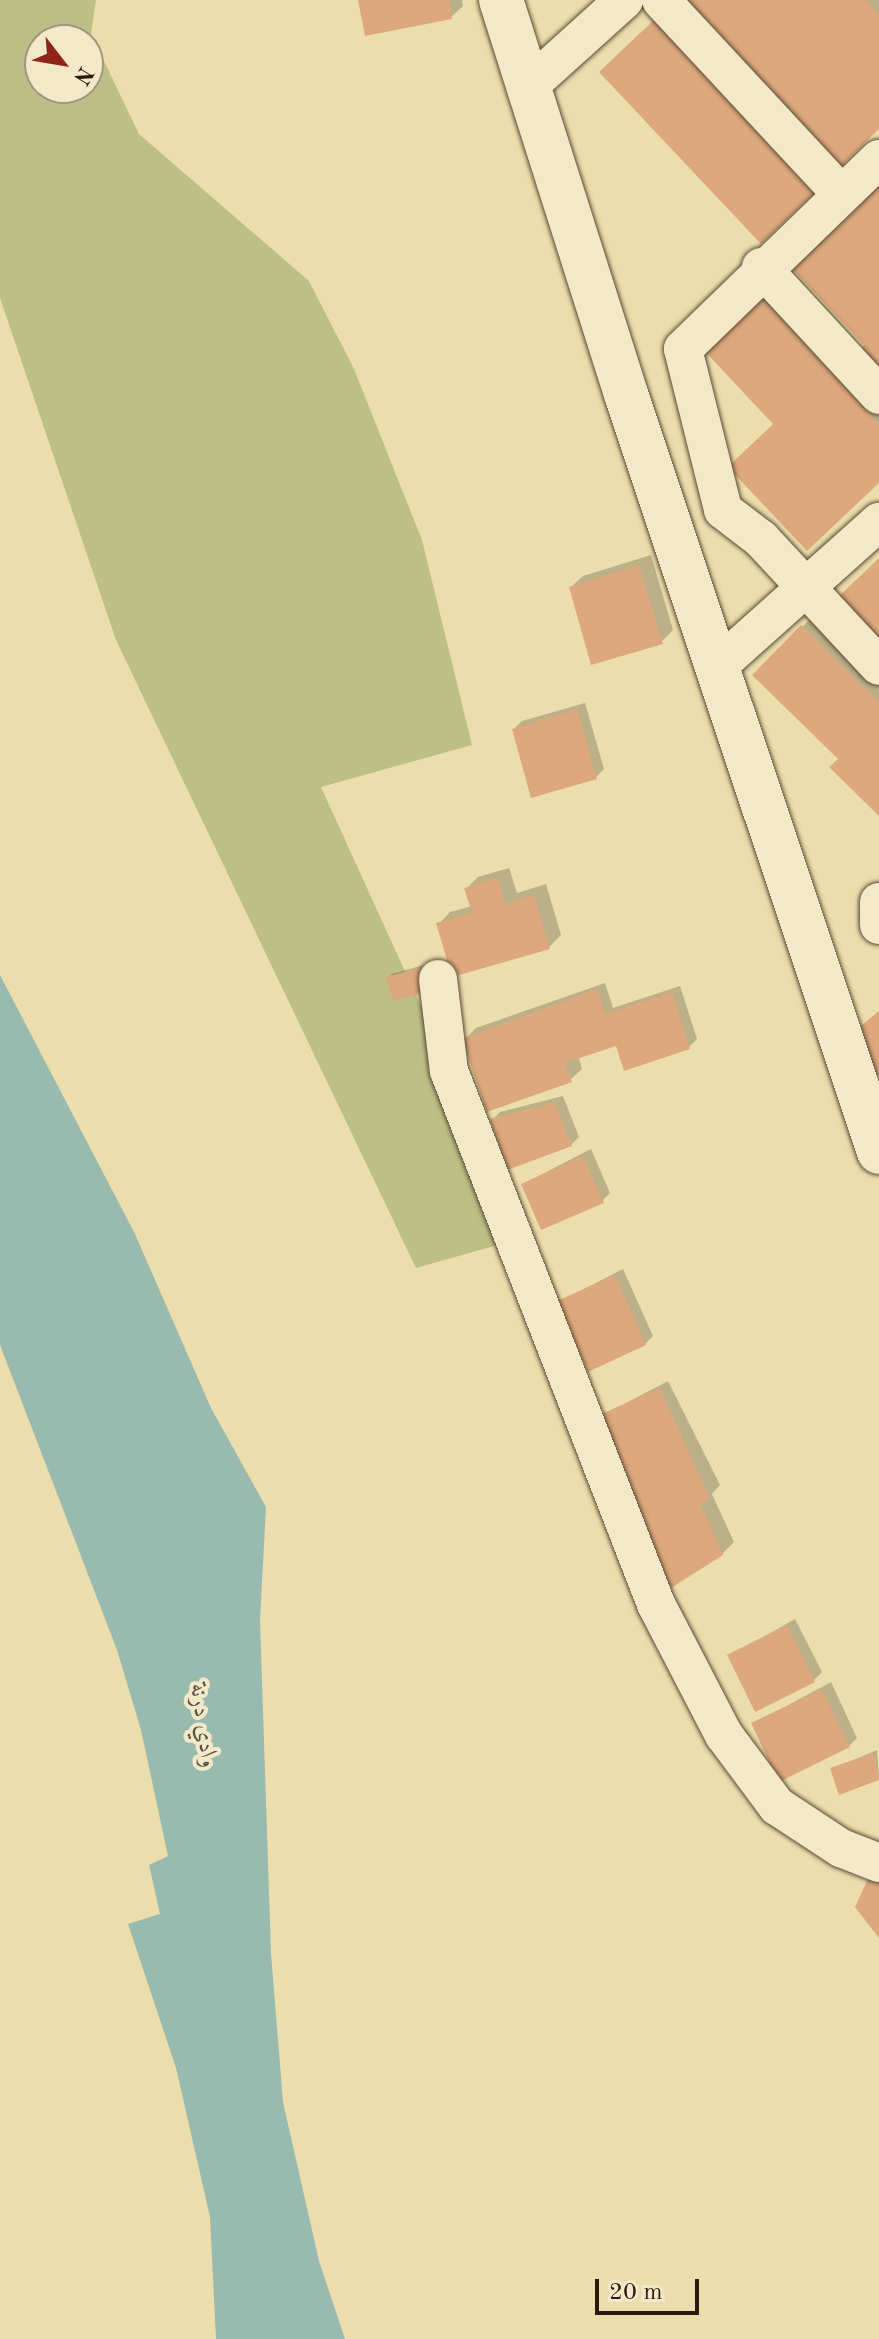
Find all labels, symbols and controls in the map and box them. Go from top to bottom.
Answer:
north arrow [24,24,104,104]
text: N [69,62,97,88]
water label: وادي درنة [182,1682,222,1770]
scale bar [599,2263,703,2313]
text: 20 m [609,2281,663,2305]

